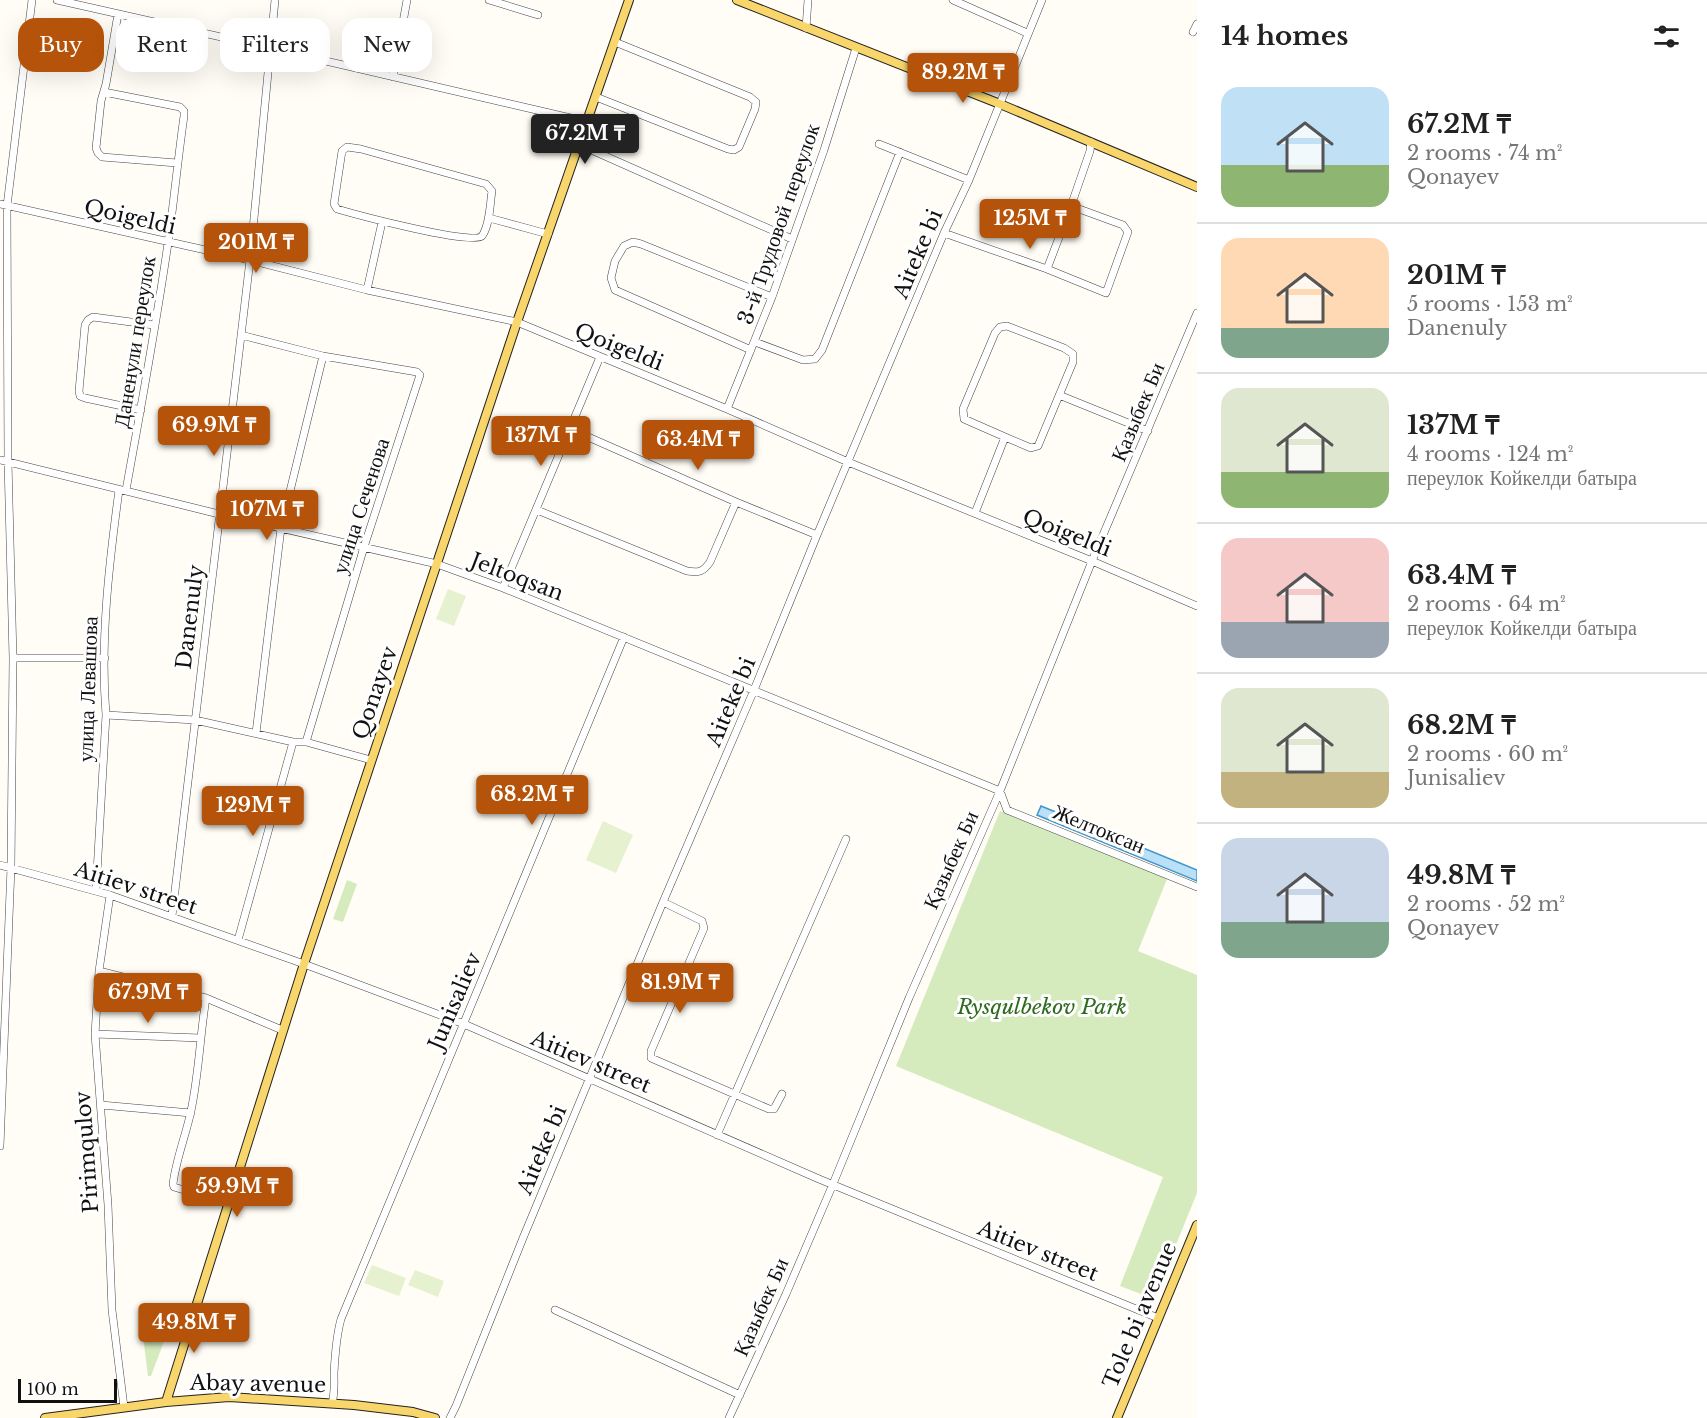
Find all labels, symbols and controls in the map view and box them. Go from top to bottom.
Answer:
chip: Buy [18,18,104,72]
chip: Rent [116,18,208,72]
chip: Filters [220,18,330,72]
chip: New [342,18,432,72]
text: 14 homes [1221,20,1348,52]
icon: filters [1650,20,1683,53]
pin: 89.2M ₸ [908,53,1018,104]
text: 89.2M ₸ [921,60,1005,84]
text: 67.2M ₸ [1407,108,1511,140]
icon: home [1269,111,1341,183]
pin: 67.2M ₸ [530,114,640,165]
street label: 3-й Трудовой переулок [732,119,826,328]
text: 67.2M ₸ [545,121,625,145]
text: 2 rooms · 74 m² [1407,141,1563,165]
text: Qonayev [1407,165,1499,189]
street label: Qoigeldi [82,194,178,240]
pin: 125M ₸ [981,199,1079,250]
street label: Aiteke bi [887,205,948,303]
text: 125M ₸ [994,206,1066,230]
pin: 201M ₸ [207,223,305,274]
text: 201M ₸ [218,230,294,254]
street label: Даненули переулок [109,254,162,430]
text: 201M ₸ [1407,259,1506,291]
icon: home [1269,262,1341,334]
text: 5 rooms · 153 m² [1407,292,1573,316]
text: Danenuly [1407,316,1507,340]
street label: Qoigeldi [571,317,667,377]
street label: Қазыбек Би [1106,359,1170,465]
pin: 69.9M ₸ [159,406,269,457]
text: 137M ₸ [1407,409,1500,441]
icon: home [1269,412,1341,484]
text: 69.9M ₸ [172,413,256,437]
pin: 137M ₸ [492,416,590,467]
pin: 63.4M ₸ [643,420,753,471]
text: 137M ₸ [505,423,577,447]
text: 63.4M ₸ [656,427,740,451]
street label: улица Сеченова [327,434,395,577]
text: 4 rooms · 124 m² [1407,442,1573,466]
text: переулок Койкелди батыра [1407,466,1637,490]
pin: 107M ₸ [218,490,316,541]
text: 107M ₸ [230,497,304,521]
street label: Qoigeldi [1019,503,1115,563]
street label: Jeltoqsan [464,546,567,607]
text: 63.4M ₸ [1407,559,1516,591]
icon: home [1269,562,1341,634]
street label: Danenuly [171,563,209,671]
text: 2 rooms · 64 m² [1407,592,1566,616]
street label: улица Левашова [72,615,104,762]
text: переулок Койкелди батыра [1407,616,1637,640]
street label: Qonayev [347,643,403,743]
street label: Aiteke bi [700,653,761,751]
text: 68.2M ₸ [1407,709,1516,741]
icon: home [1269,712,1341,784]
text: 2 rooms · 60 m² [1407,742,1568,766]
text: Junisaliev [1407,766,1505,790]
pin: 68.2M ₸ [477,775,587,826]
text: 68.2M ₸ [490,782,574,806]
pin: 129M ₸ [204,786,302,837]
text: 129M ₸ [216,793,290,817]
street label: Желтоксан [1049,799,1149,859]
street label: Қазыбек Би [918,807,984,913]
street label: Aitiev street [70,856,201,920]
text: 49.8M ₸ [1407,859,1515,891]
icon: home [1269,862,1341,934]
text: 2 rooms · 52 m² [1407,892,1565,916]
text: Qonayev [1407,916,1499,940]
street label: Junisaliev [422,948,487,1056]
pin: 81.9M ₸ [625,963,735,1014]
text: 81.9M ₸ [640,970,720,994]
pin: 67.9M ₸ [93,973,203,1024]
text: 67.9M ₸ [108,980,188,1004]
park label: Rysqulbekov Park [956,994,1127,1020]
street label: Aitiev street [526,1025,655,1099]
street label: Pirimqulov [70,1090,104,1214]
street label: Aiteke bi [511,1101,572,1199]
pin: 59.9M ₸ [182,1167,292,1218]
text: 59.9M ₸ [196,1174,278,1198]
street label: Aitiev street [973,1215,1102,1287]
street label: Tole bi avenue [1098,1238,1182,1392]
street label: Қазыбек Би [728,1254,794,1360]
pin: 49.8M ₸ [139,1303,249,1354]
text: 49.8M ₸ [152,1310,236,1334]
street label: Abay avenue [189,1370,326,1398]
scale bar [18,1376,117,1404]
text: 100 m [27,1379,79,1399]

